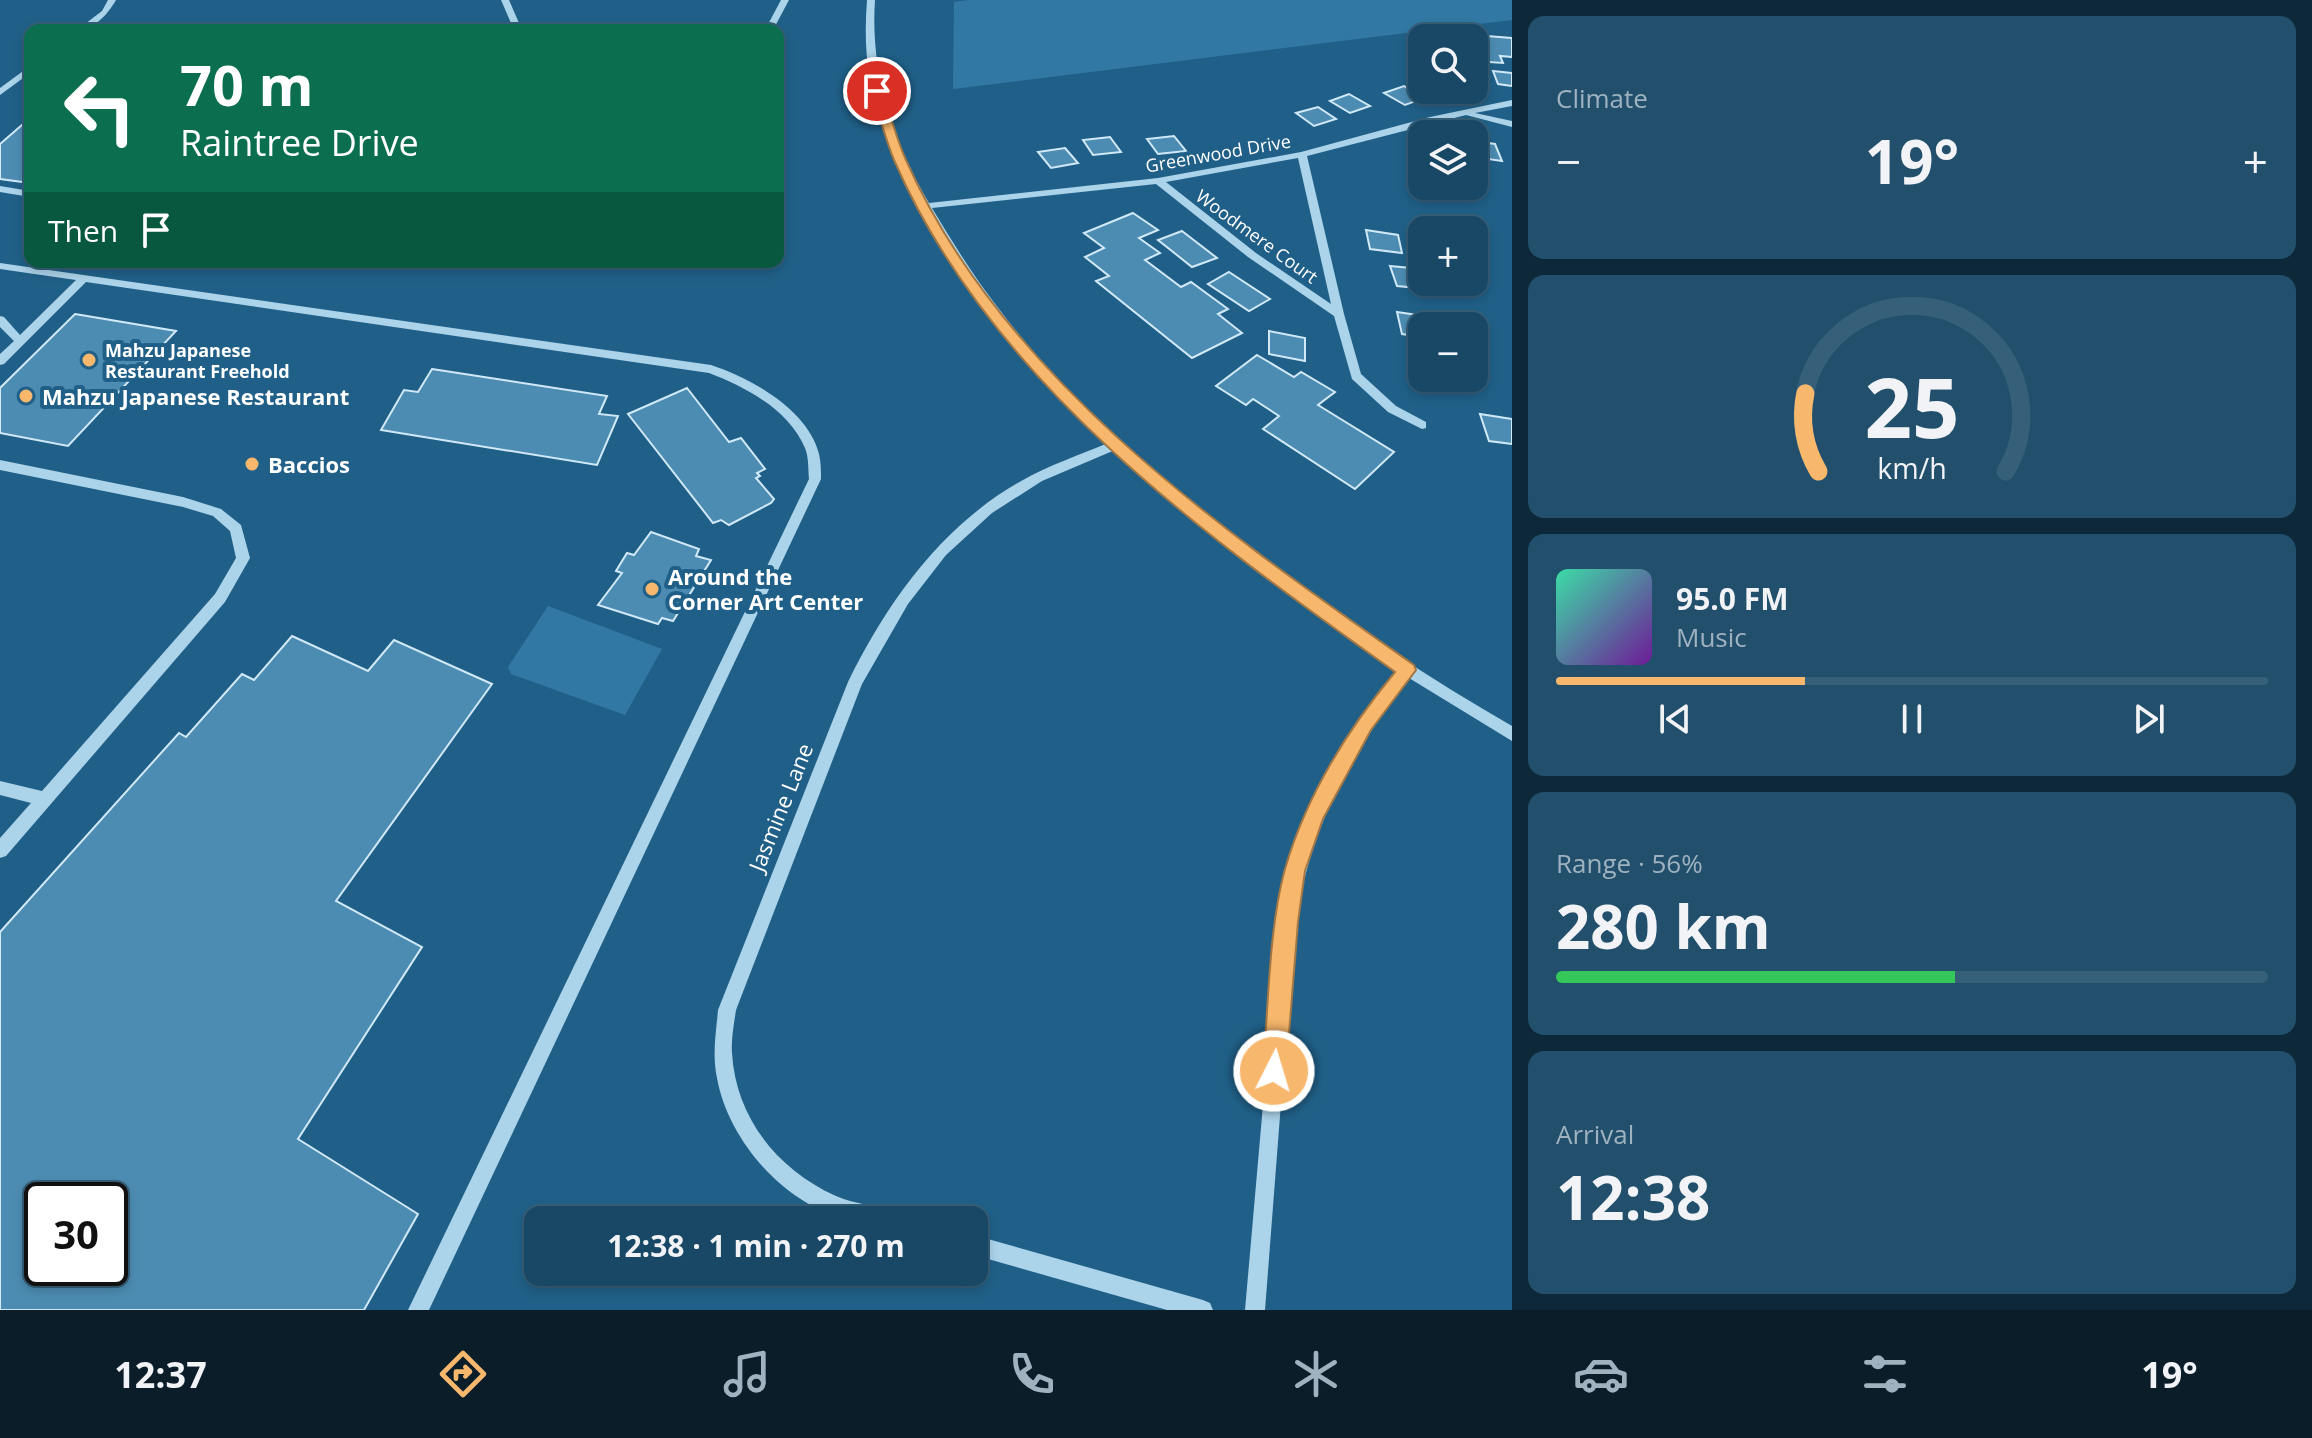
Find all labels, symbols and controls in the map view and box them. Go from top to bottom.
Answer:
map controls [1408,24,1488,392]
button: search [1408,24,1488,104]
text: 70 m [180,46,314,122]
icon: left [48,56,152,160]
pin [843,57,911,125]
icon: arrive [855,69,899,113]
text: Climate [1556,80,1648,116]
text: Raintree Drive [180,118,419,167]
button: layers [1408,120,1488,200]
text: 19° [1865,120,1959,202]
street label: Greenwood Drive [1144,128,1292,178]
text: − [1556,131,1581,191]
text: + [2243,131,2268,191]
street label: Woodmere Court [1191,184,1323,288]
icon: arrive [134,208,178,252]
text: Then [48,210,118,251]
button: + [1408,216,1488,296]
button: − [1408,312,1488,392]
place label: Mahzu Japanese Restaurant Freehold [105,338,290,383]
text: 25 [1864,349,1960,462]
marker: Mahzu Japanese Restaurant Freehold [80,351,98,369]
place label: Mahzu Japanese Restaurant [42,381,349,411]
marker: Mahzu Japanese Restaurant [17,387,35,405]
text: km/h [1877,448,1947,487]
place label: Baccios [268,449,350,479]
marker: Baccios [243,455,261,473]
place label: Around the Corner Art Center [668,561,863,616]
text: 95.0 FM [1676,578,1789,619]
marker: Around the Corner Art Center [643,580,661,598]
text: Music [1676,619,1747,655]
icon: previous [1653,697,1697,741]
icon: pause [1890,697,1934,741]
icon: next [2127,697,2171,741]
street label: Jasmine Lane [740,738,819,877]
text: Range · 56% [1556,845,1703,881]
text: 280 km [1556,885,1771,967]
position arrow [1232,1029,1316,1113]
text: Arrival [1556,1116,1634,1152]
text: 12:38 [1556,1156,1710,1238]
speed limit sign: 30 [24,1182,128,1286]
text: 12:38 · 1 min · 270 m [607,1225,905,1266]
icon: directions [435,1346,491,1402]
icon: music [719,1346,775,1402]
icon: phone [1004,1346,1060,1402]
icon: climate [1288,1346,1344,1402]
icon: car [1573,1346,1629,1402]
icon: filters [1857,1346,1913,1402]
text: 12:37 [114,1350,207,1399]
text: 19° [2141,1350,2198,1399]

